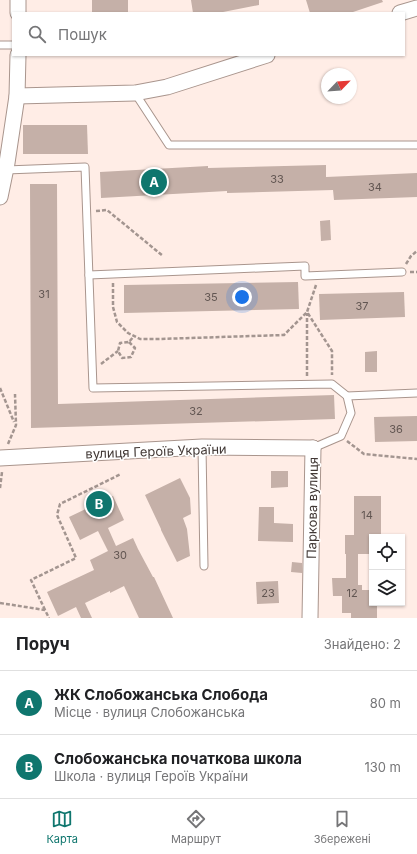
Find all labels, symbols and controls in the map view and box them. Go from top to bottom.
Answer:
search box [12,12,405,56]
icon: search [26,23,48,45]
text: Пошук [58,25,107,44]
north arrow [321,68,357,104]
pin: A [141,167,167,197]
house number: 33 [270,172,284,186]
house number: 34 [368,180,382,194]
house number: 31 [38,287,50,301]
your location [232,287,252,307]
house number: 35 [204,290,218,304]
house number: 37 [355,299,369,313]
house number: 32 [189,404,203,418]
house number: 36 [389,422,403,436]
street label: вулиця Героїв України [85,441,227,461]
street label: Паркова вулиця [303,457,321,559]
pin: B [86,489,112,519]
house number: 14 [361,508,373,522]
map controls [369,534,405,606]
button: locate [369,534,405,570]
house number: 30 [113,548,127,562]
button: layers [369,570,405,606]
house number: 23 [261,586,275,600]
house number: 12 [346,586,358,600]
text: Поруч [16,634,70,654]
text: Знайдено: 2 [324,636,401,652]
text: ЖК Слобожанська Слобода [54,685,268,704]
text: A [24,695,34,711]
text: 80 m [370,695,401,711]
text: Місце · вулиця Слобожанська [54,704,245,720]
text: Cлобожанська початкова школа [54,749,302,768]
text: B [25,759,33,775]
text: 130 m [364,759,401,775]
text: Школа · вулиця Героїв України [54,768,248,784]
tab: Карта [46,808,78,846]
tab: Маршрут [171,808,221,846]
tab: Збережені [314,808,371,846]

